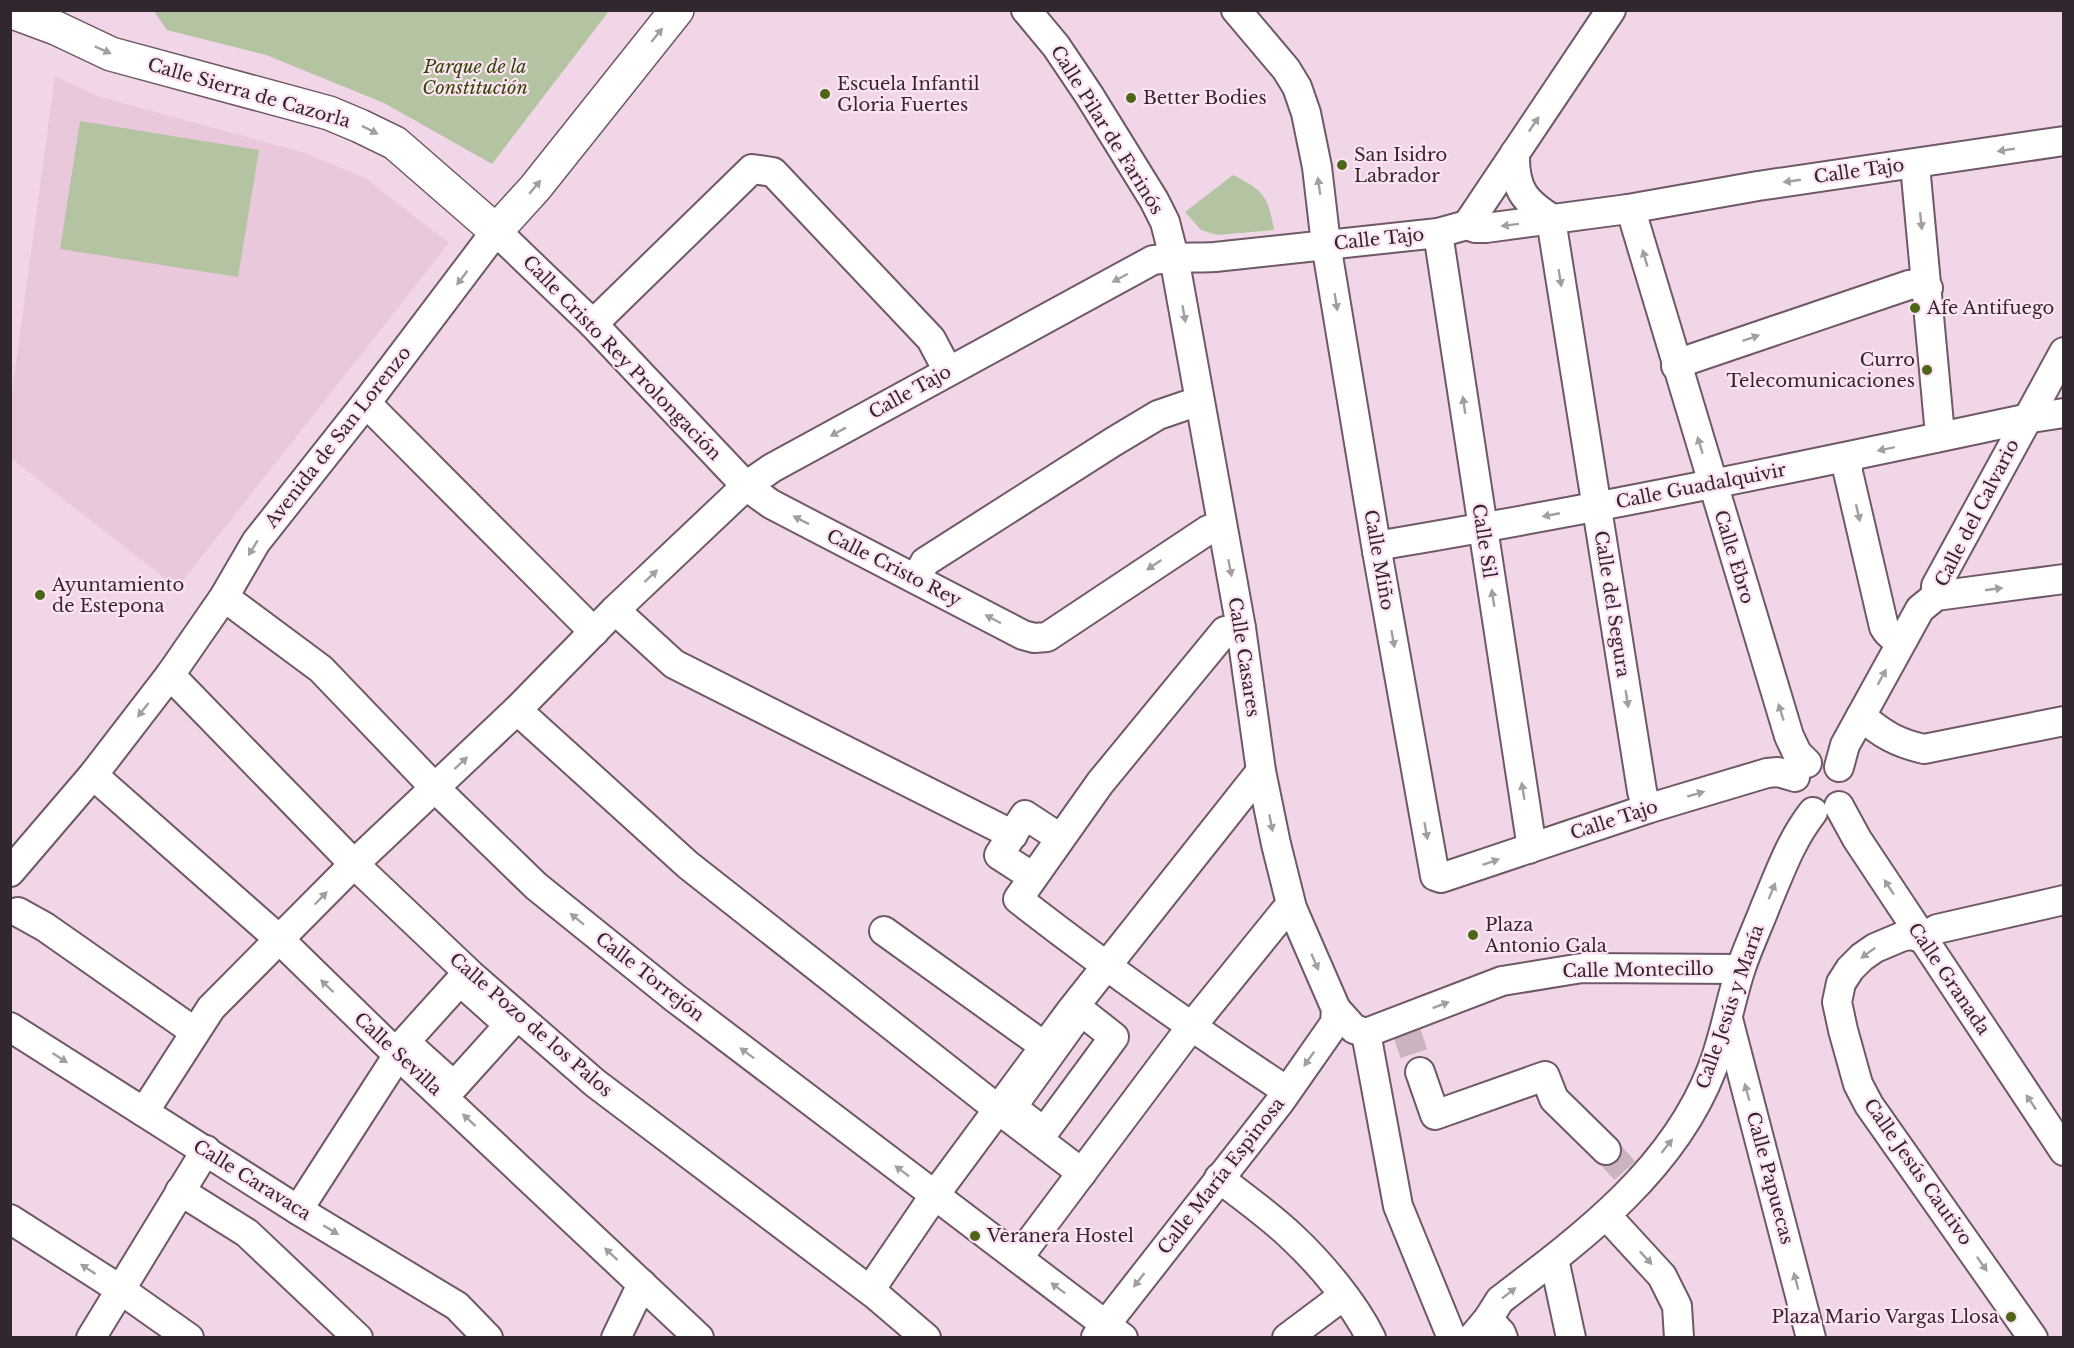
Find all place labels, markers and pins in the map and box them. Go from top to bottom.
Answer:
place label: Escuela Infantil Gloria Fuertes [837,73,980,116]
marker: Escuela Infantil Gloria Fuertes [818,87,832,101]
place label: Better Bodies [1143,87,1267,109]
marker: Better Bodies [1124,91,1138,105]
place label: San Isidro Labrador [1354,144,1447,187]
marker: San Isidro Labrador [1335,158,1349,172]
place label: Afe Antifuego [1926,297,2054,319]
marker: Afe Antifuego [1908,301,1922,315]
place label: Curro Telecomunicaciones [1727,349,1915,392]
marker: Curro Telecomunicaciones [1920,363,1934,377]
place label: Ayuntamiento de Estepona [51,574,184,617]
marker: Ayuntamiento de Estepona [33,588,47,602]
place label: Plaza Antonio Gala [1484,914,1607,957]
marker: Plaza Antonio Gala [1466,928,1480,942]
place label: Veranera Hostel [986,1225,1134,1247]
marker: Veranera Hostel [968,1229,982,1243]
place label: Plaza Mario Vargas Llosa [1771,1306,1999,1328]
marker: Plaza Mario Vargas Llosa [2004,1310,2018,1324]

